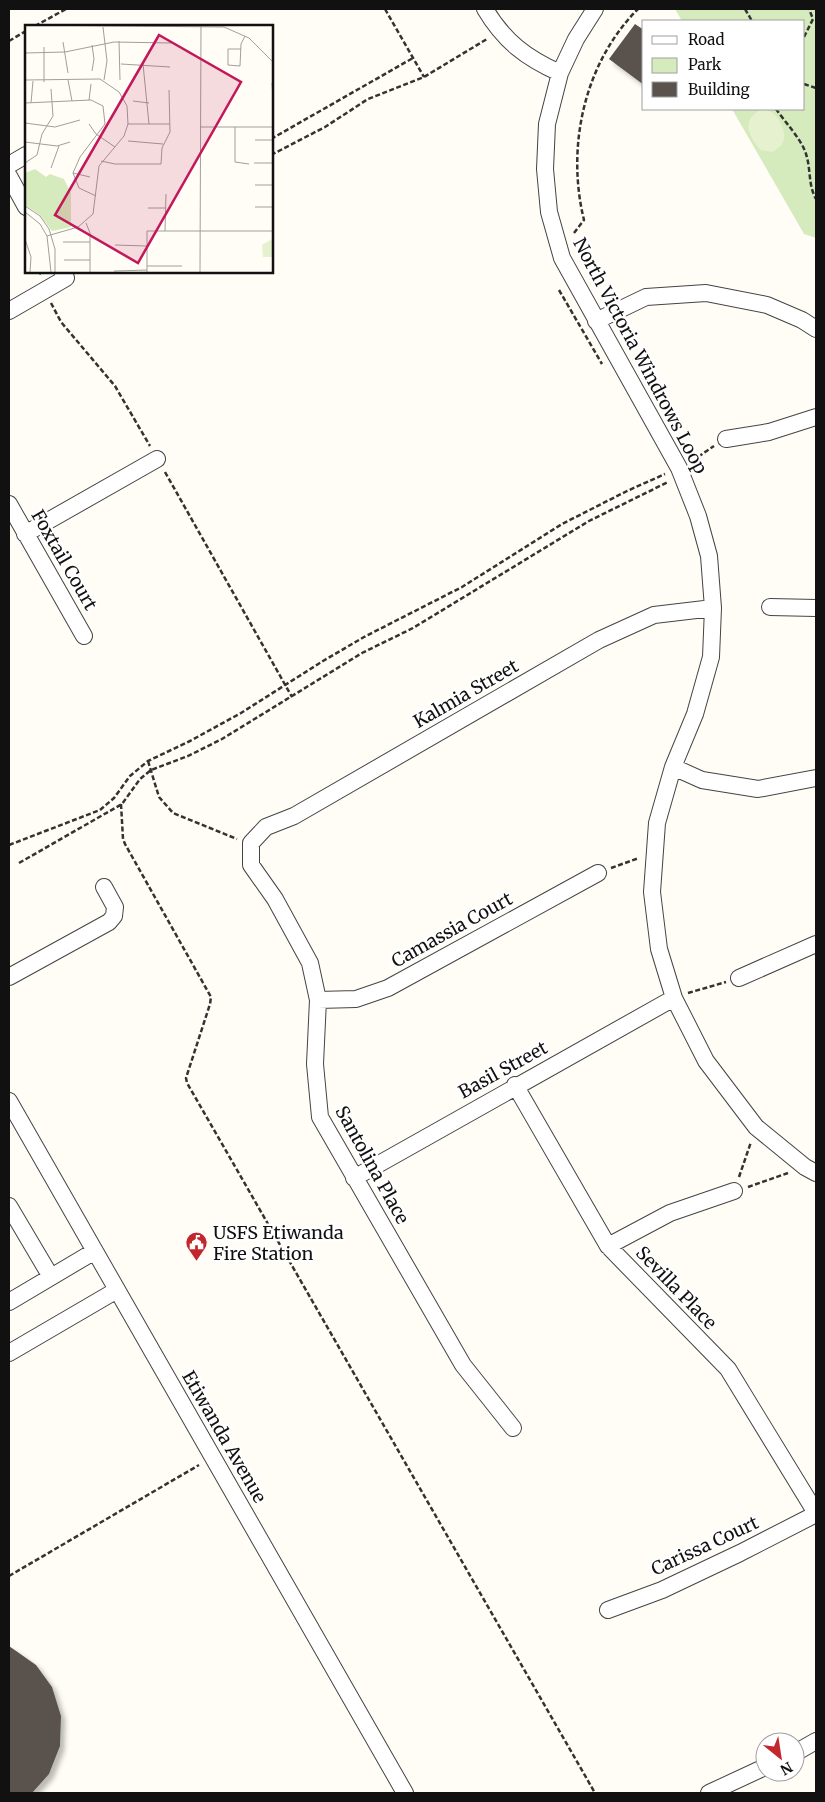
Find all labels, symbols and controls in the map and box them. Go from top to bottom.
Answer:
legend [642,20,805,110]
inset map [25,25,272,272]
text: Road [688,30,724,49]
text: Park [688,55,722,74]
text: Building [688,80,750,99]
street label: North Victoria Windrows Loop [568,234,713,478]
street label: Foxtail Court [26,505,102,614]
street label: Kalmia Street [409,654,522,733]
street label: Camassia Court [387,887,516,972]
street label: Basil Street [454,1036,551,1103]
street label: Santolina Place [330,1102,414,1228]
place label: USFS Etiwanda Fire Station [213,1221,344,1265]
public building icon: USFS Etiwanda Fire Station [185,1231,209,1262]
street label: Sevilla Place [631,1241,722,1334]
street label: Etiwanda Avenue [177,1367,272,1507]
street label: Carissa Court [647,1511,762,1580]
north arrow [755,1732,805,1782]
text: N [777,1758,796,1779]

